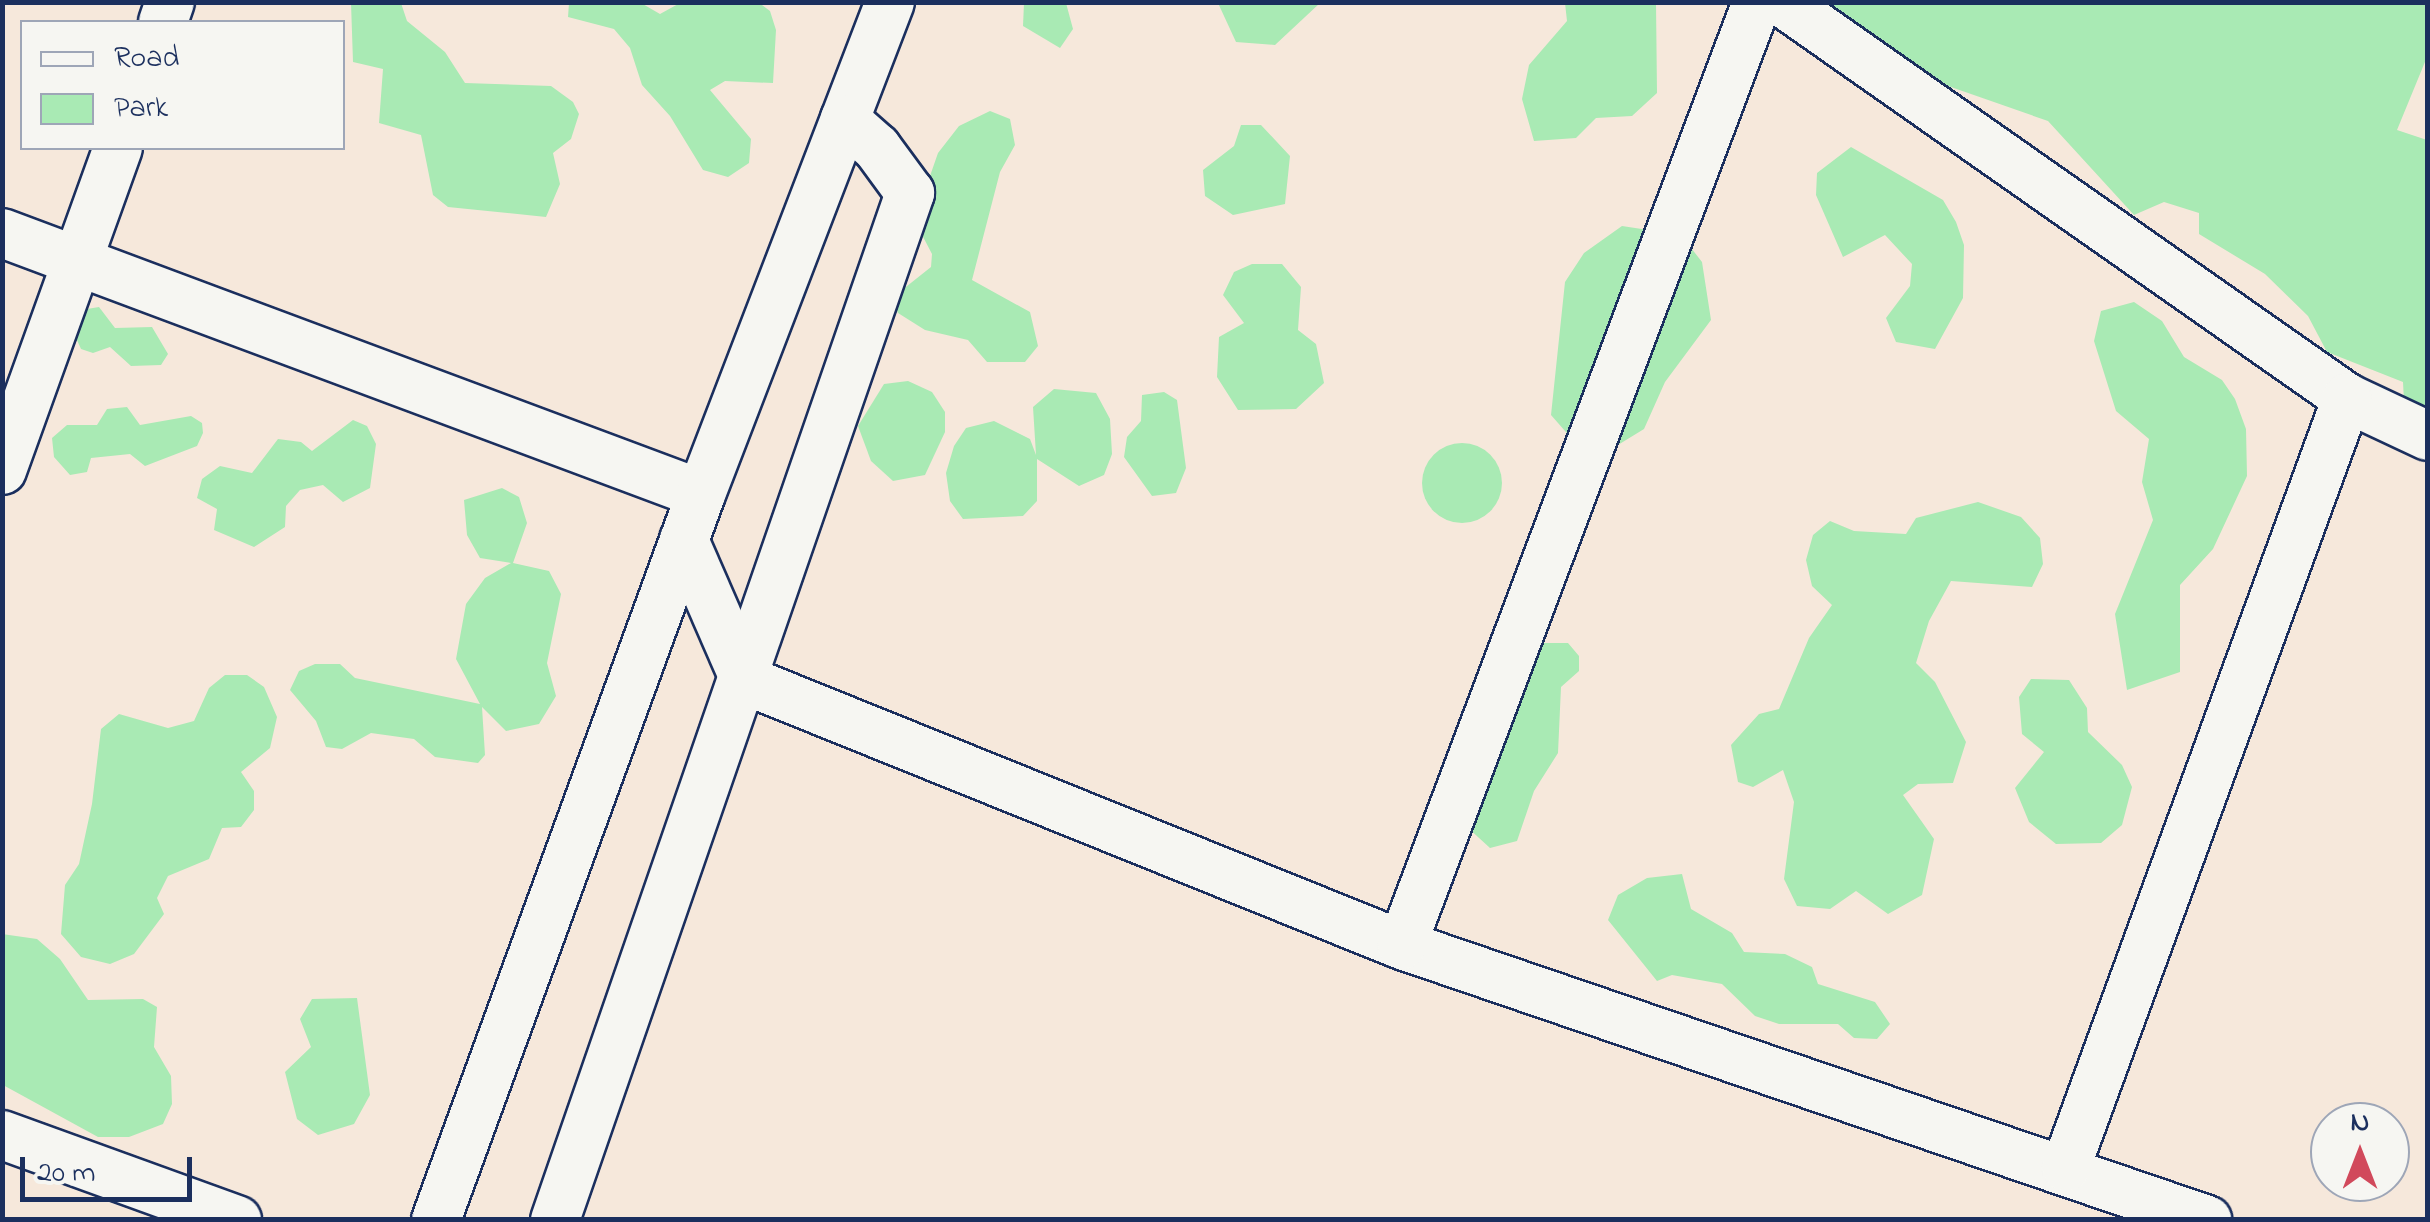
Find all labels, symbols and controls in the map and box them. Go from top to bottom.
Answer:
legend [20,20,345,150]
text: Road [114,37,179,81]
text: Park [114,87,168,131]
north arrow [2310,1102,2410,1202]
text: N [2351,1103,2369,1144]
scale bar [25,1137,198,1199]
text: 20 m [37,1152,96,1196]

